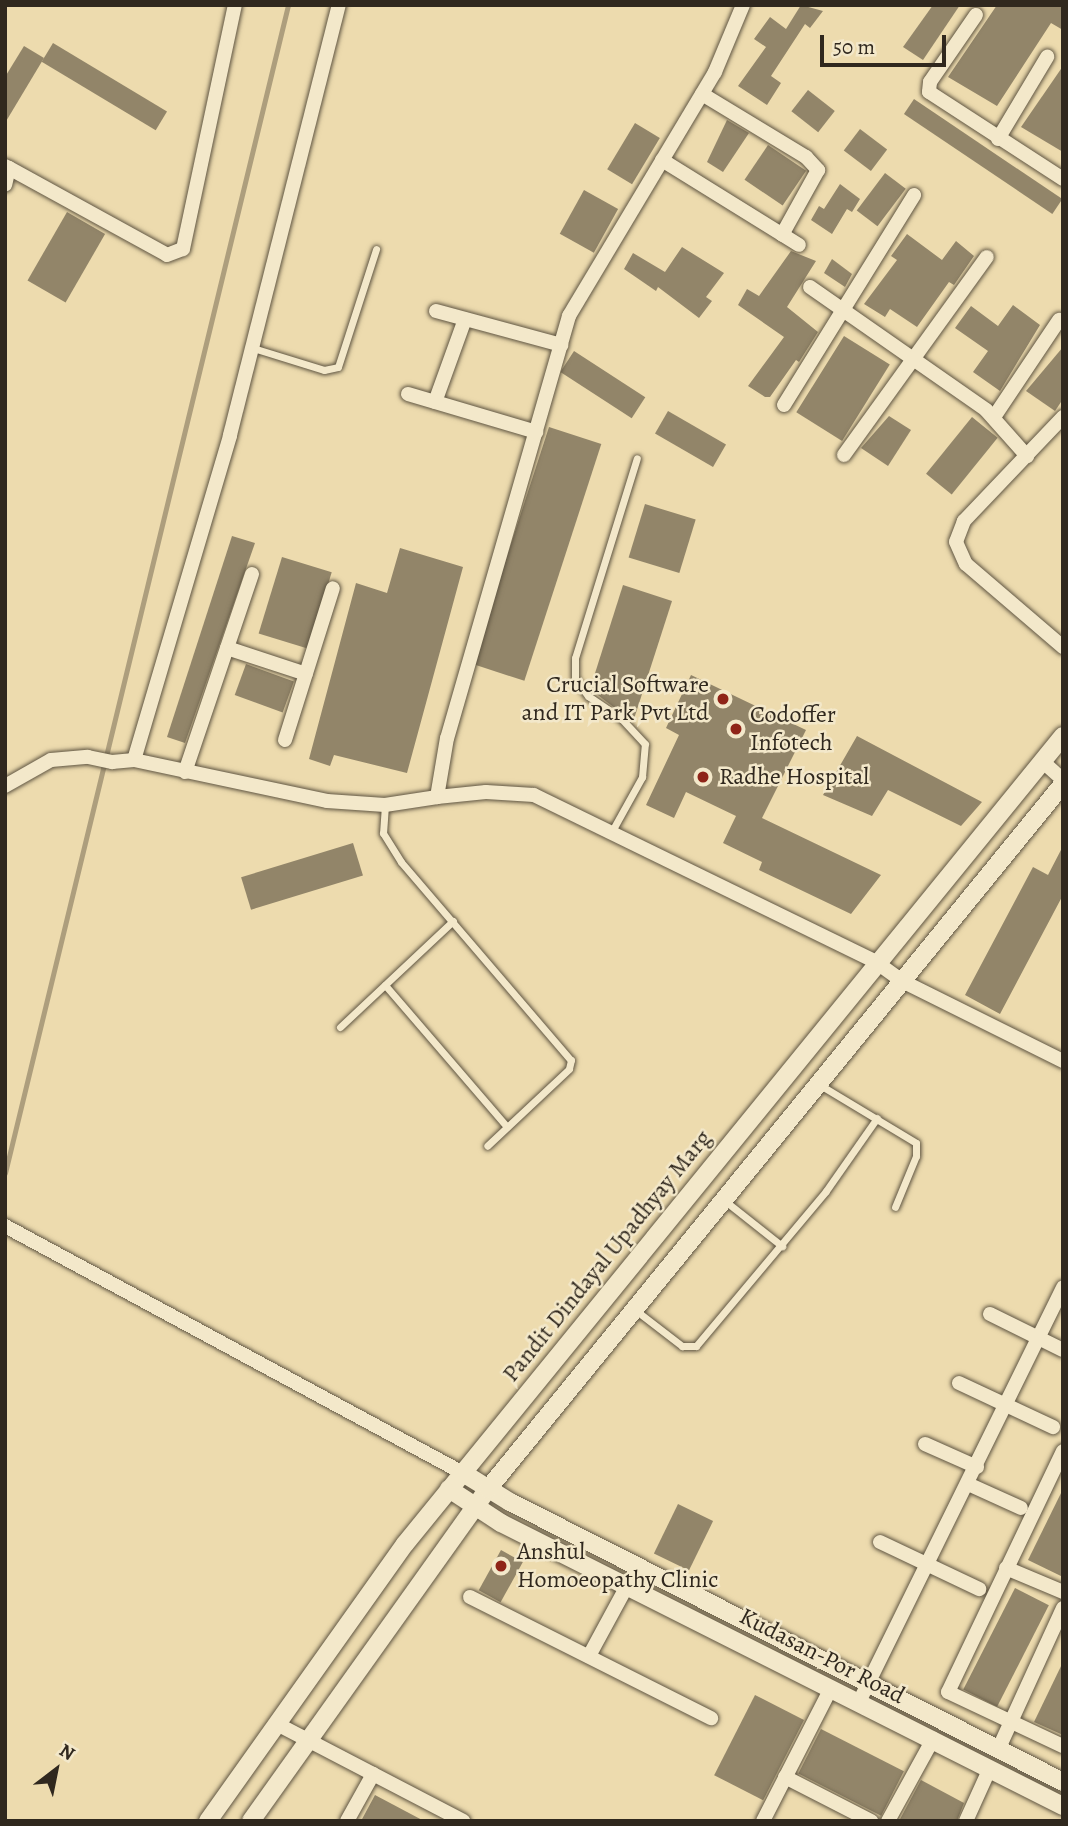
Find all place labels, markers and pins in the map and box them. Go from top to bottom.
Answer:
place label: Crucial Software and IT Park Pvt Ltd [521,671,709,727]
marker: Crucial Software and IT Park Pvt Ltd [715,691,731,707]
place label: Codoffer Infotech [750,701,836,757]
marker: Codoffer Infotech [728,721,744,737]
place label: Radhe Hospital [719,763,869,791]
marker: Radhe Hospital [693,767,713,787]
place label: Anshul Homoeopathy Clinic [517,1538,719,1594]
marker: Anshul Homoeopathy Clinic [491,1556,511,1576]

